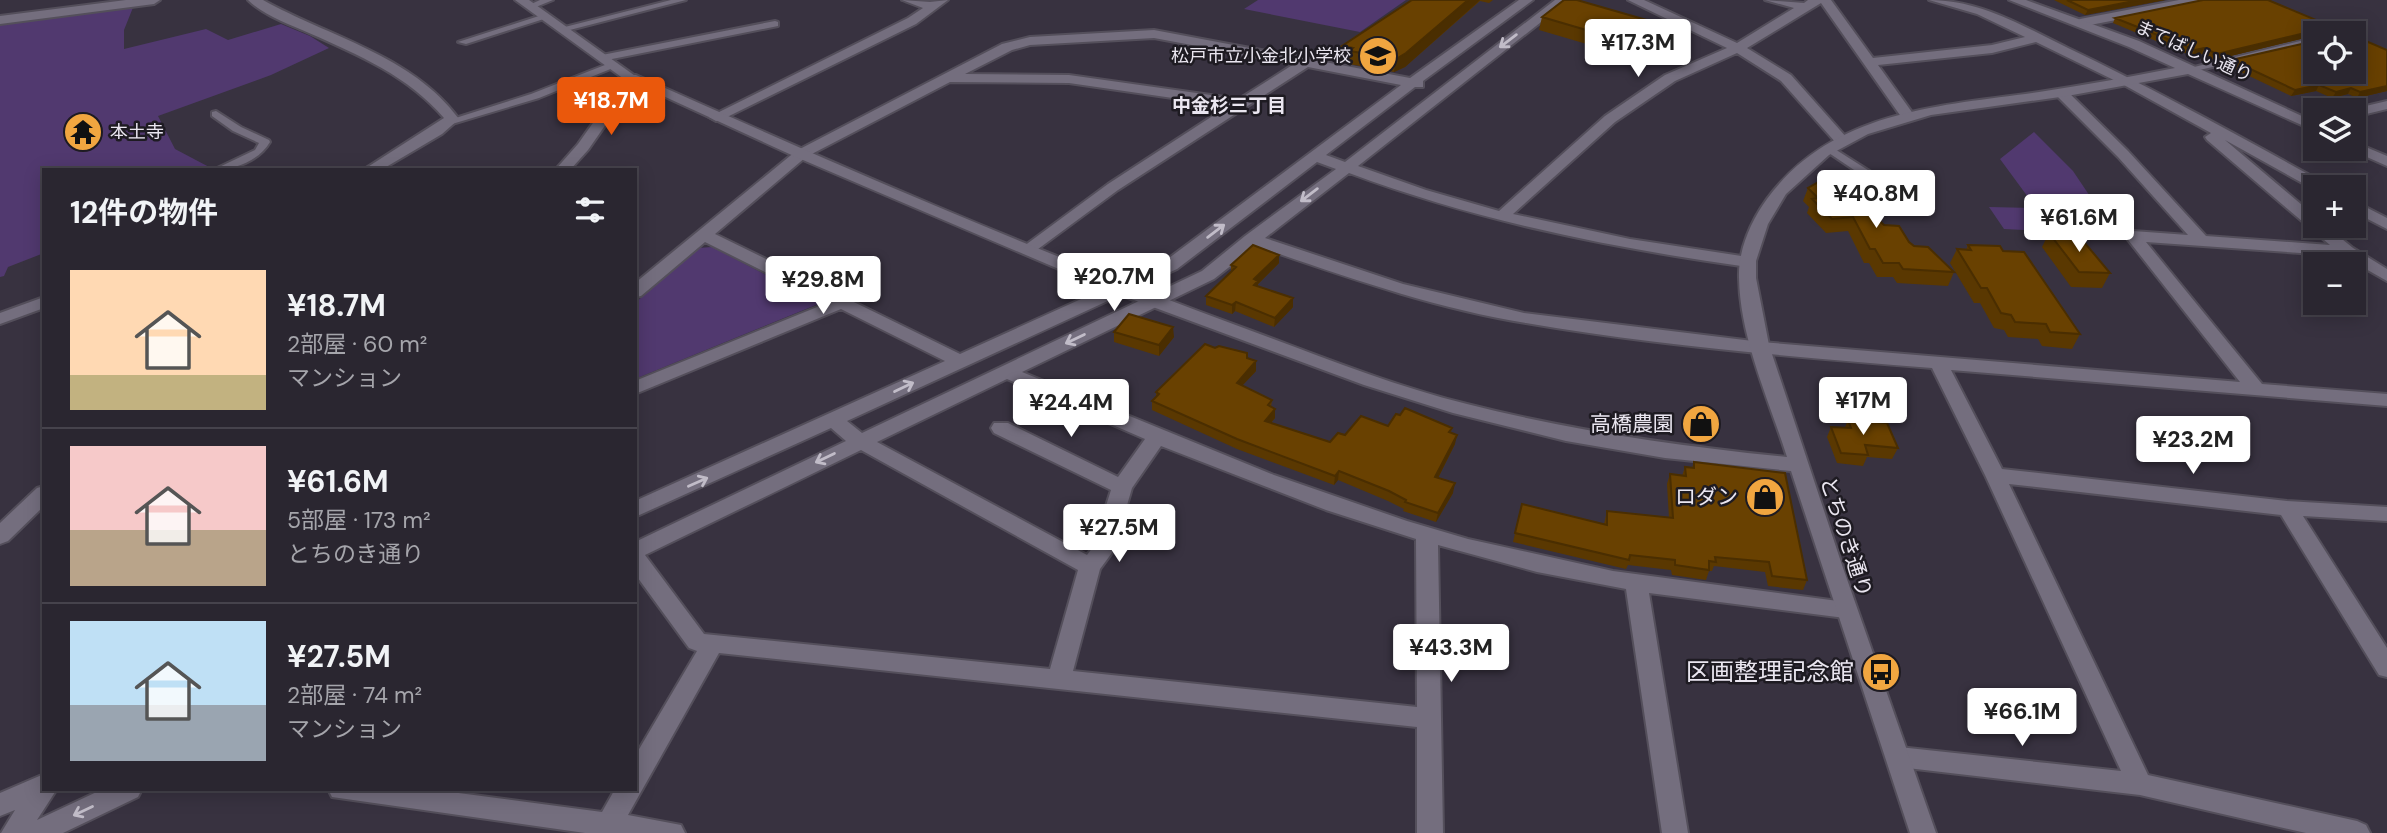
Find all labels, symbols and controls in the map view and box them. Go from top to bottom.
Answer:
street label: まてばしい通り [2132,14,2256,88]
pin: ¥17.3M [1581,20,1695,79]
map controls [2303,21,2366,315]
button: locate [2303,21,2366,84]
text: ¥17.3M [1601,27,1675,57]
one-way arrow [1499,34,1518,48]
school or university icon: 松戸市立小金北小学校 [1357,35,1399,77]
place label: 松戸市立小金北小学校 [1171,44,1351,68]
pin: ¥18.7M [554,78,668,137]
text: ¥18.7M [573,85,649,115]
district label: 中金杉三丁目 [1172,93,1286,118]
button: layers [2303,98,2366,161]
temple icon: 本土寺 [62,111,104,153]
place label: 本土寺 [110,120,164,144]
pin: ¥40.8M [1819,170,1933,230]
button: + [2303,175,2366,238]
text: ¥40.8M [1833,178,1919,208]
one-way arrow [1300,188,1319,203]
icon: filters [571,191,609,229]
text: 12件の物件 [70,193,218,232]
pin: ¥61.6M [2022,194,2136,254]
text: ¥61.6M [2040,202,2118,232]
one-way arrow [1206,224,1225,239]
button: − [2303,252,2366,315]
pin: ¥20.7M [1057,254,1171,313]
pin: ¥29.8M [766,256,880,316]
text: ¥20.7M [1073,261,1155,291]
text: ¥29.8M [782,264,864,294]
text: ¥18.7M [287,286,386,325]
icon: home [126,298,210,382]
text: 2部屋 · 60 m² [287,329,427,359]
one-way arrow [1065,332,1086,346]
text: マンション [287,363,402,393]
pin: ¥17M [1822,378,1904,437]
one-way arrow [893,380,914,394]
pin: ¥24.4M [1014,380,1128,439]
text: ¥17M [1835,385,1891,415]
text: ¥24.4M [1029,387,1113,417]
shop icon: 高橋農園 [1680,403,1722,445]
place label: 高橋農園 [1590,410,1674,438]
pin: ¥23.2M [2136,416,2250,476]
text: ¥23.2M [2152,424,2234,454]
one-way arrow [815,451,836,465]
text: ¥61.6M [287,462,389,501]
street label: とちのき通り [1813,473,1879,601]
icon: home [126,474,210,558]
one-way arrow [686,475,708,488]
shop icon: ロダン [1744,476,1786,518]
place label: ロダン [1675,483,1738,511]
pin: ¥27.5M [1062,504,1176,564]
text: 5部屋 · 173 m² [287,505,430,535]
text: ¥27.5M [1079,512,1159,542]
text: とちのき通り [287,539,424,569]
pin: ¥43.3M [1394,624,1508,684]
text: ¥43.3M [1409,632,1493,662]
text: ¥27.5M [287,637,391,676]
icon: home [126,649,210,733]
bus stop icon: 区画整理記念館 [1860,651,1902,693]
place label: 区画整理記念館 [1686,656,1854,687]
text: 2部屋 · 74 m² [287,680,422,710]
pin: ¥66.1M [1965,688,2079,748]
text: ¥66.1M [1983,696,2061,726]
text: マンション [287,714,402,744]
one-way arrow [73,805,94,818]

